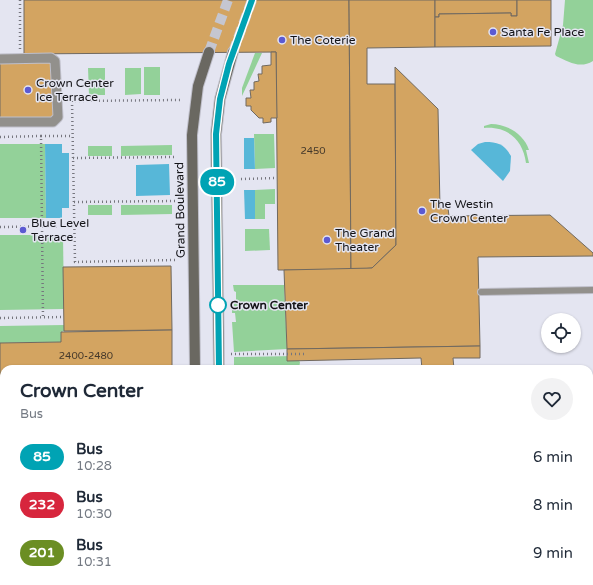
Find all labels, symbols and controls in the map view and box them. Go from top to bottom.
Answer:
place label: Santa Fe Place [501,25,585,39]
marker: Santa Fe Place [488,27,498,37]
place label: The Coterie [290,33,356,47]
marker: The Coterie [277,35,287,45]
place label: Crown Center Ice Terrace [36,76,114,104]
marker: Crown Center Ice Terrace [23,85,33,95]
house number: 2450 [300,145,326,157]
street label: Grand Boulevard [172,162,188,258]
line badge: 85 [199,169,235,195]
text: 85 [208,173,226,190]
place label: The Westin Crown Center [430,197,508,225]
marker: The Westin Crown Center [417,206,427,216]
place label: Blue Level Terrace [31,216,89,244]
marker: Blue Level Terrace [18,225,28,235]
place label: The Grand Theater [335,226,395,254]
marker: The Grand Theater [322,235,332,245]
marker: Crown Center [209,296,227,314]
place label: Crown Center [230,298,308,312]
map controls [541,313,581,353]
button: locate [541,313,581,353]
house number: 2400-2480 [59,350,113,362]
button: heart [531,378,573,420]
text: Crown Center [20,380,143,402]
text: Bus [20,406,43,422]
text: Bus [76,440,103,458]
text: 85 [33,448,51,465]
text: 6 min [533,448,573,466]
text: 10:28 [76,458,112,474]
text: Bus [76,488,103,506]
text: 232 [29,496,55,513]
text: 8 min [533,496,573,514]
text: 10:30 [76,506,112,522]
text: Bus [76,536,103,554]
text: 201 [29,544,55,561]
text: 9 min [533,544,573,562]
text: 10:31 [76,554,112,570]

